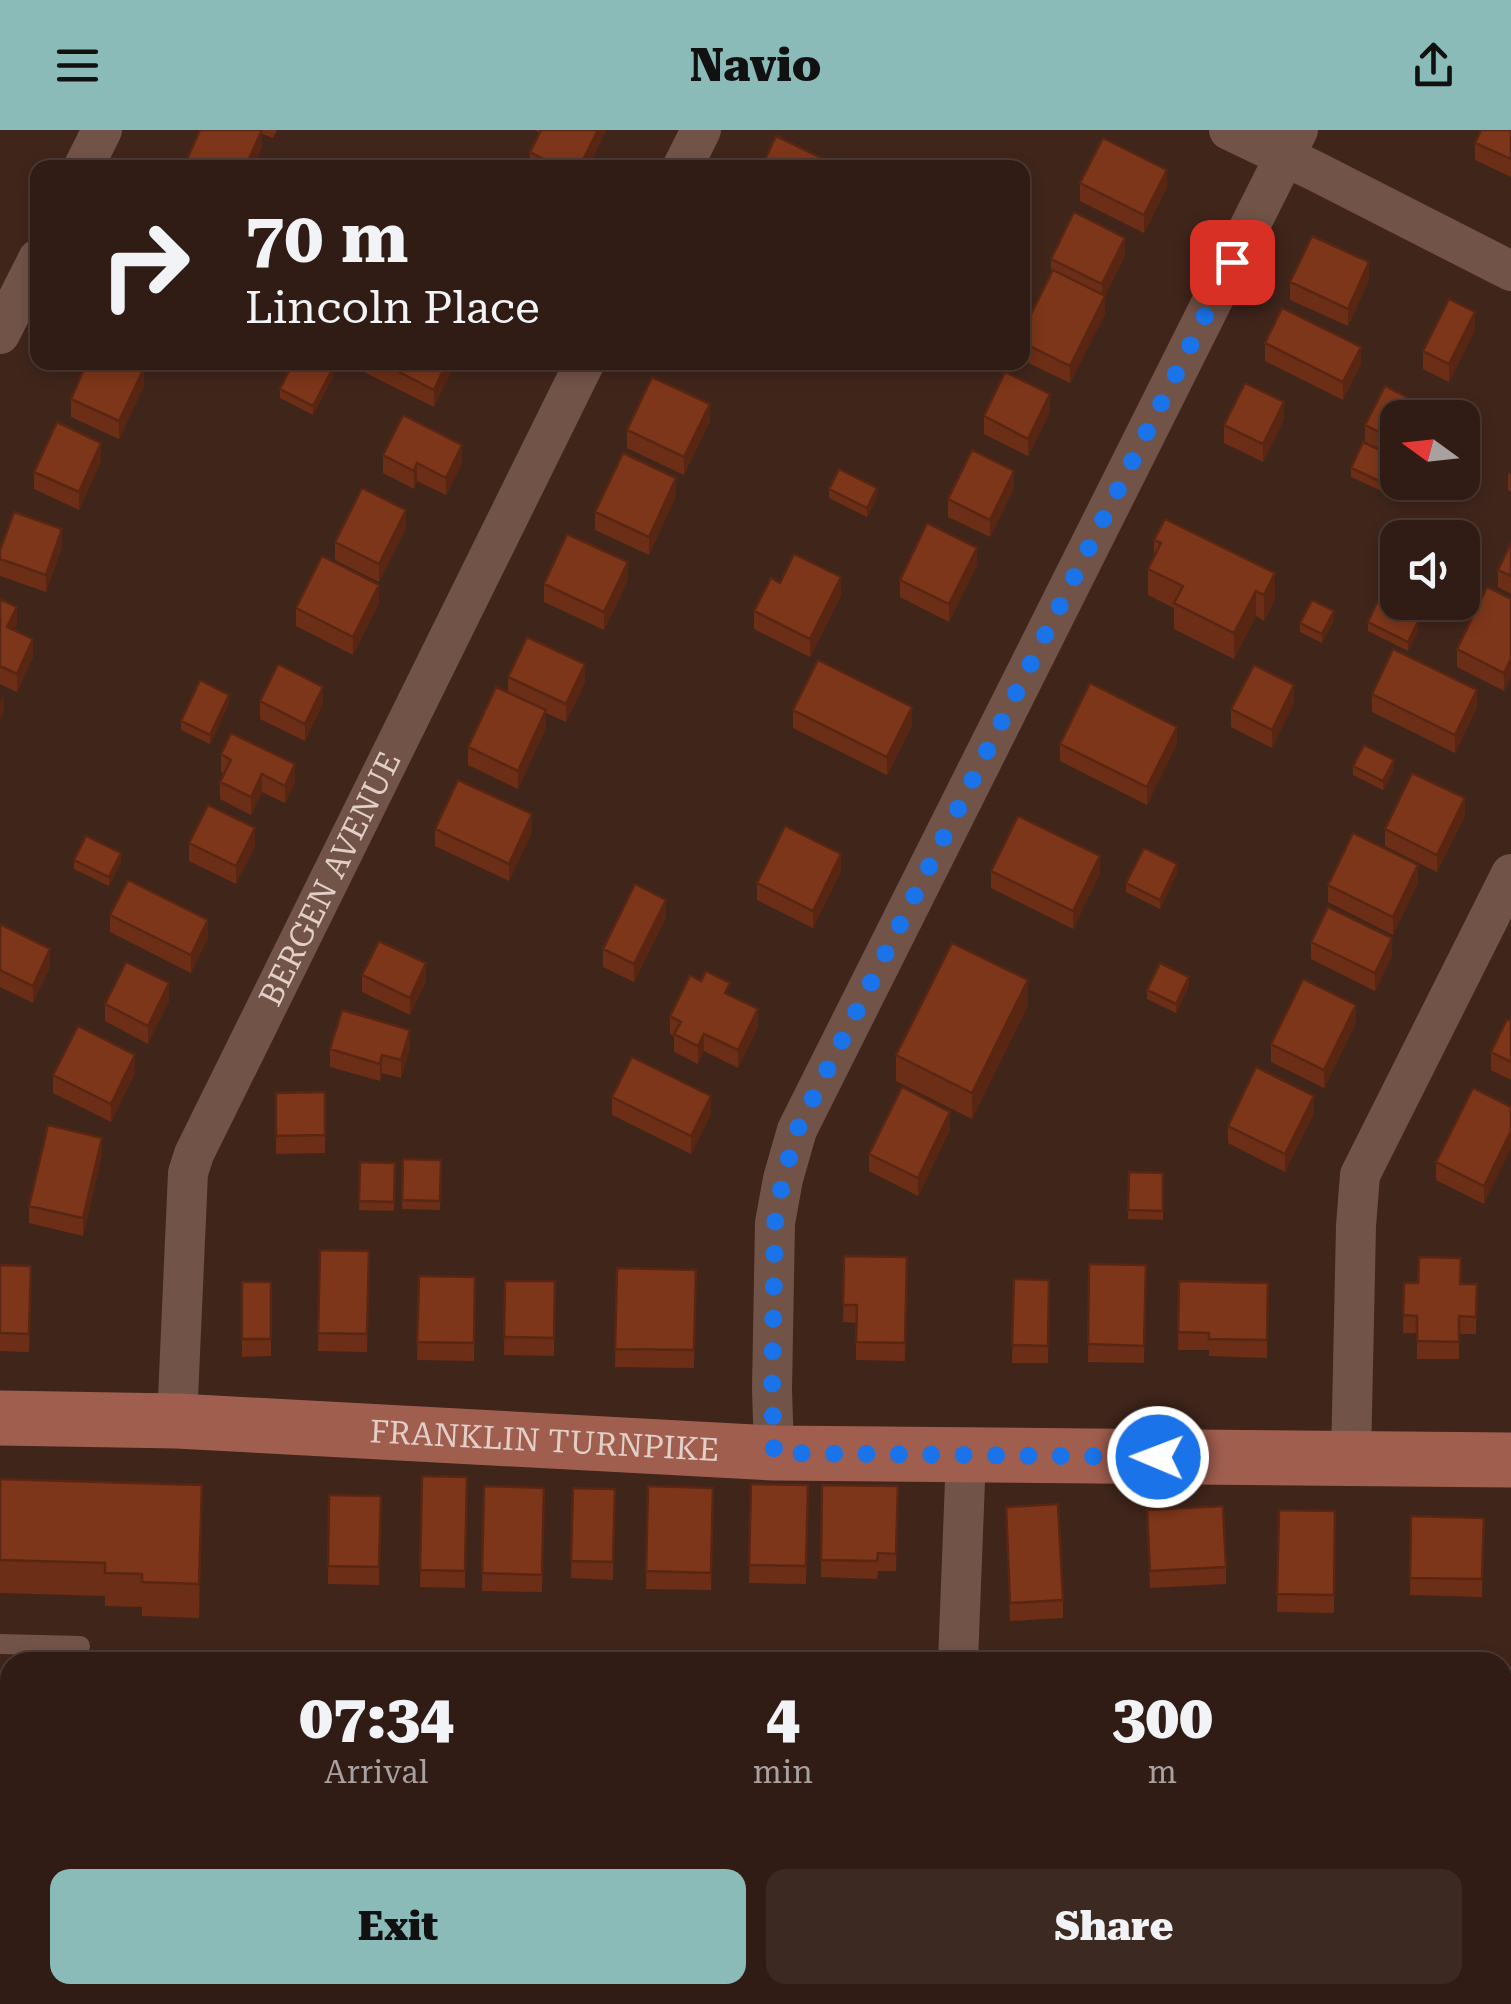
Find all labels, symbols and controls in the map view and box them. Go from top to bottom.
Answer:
icon: menu [50,38,105,93]
icon: share [1406,38,1461,93]
text: Navio [690,39,821,92]
text: 70 m [245,197,409,279]
icon: right [80,200,210,330]
pin [1190,220,1275,305]
icon: arrive [1205,235,1260,290]
text: Lincoln Place [245,281,540,334]
north arrow [1380,400,1480,500]
map controls [1380,400,1480,620]
button: sound [1380,520,1480,620]
street label: BERGEN AVENUE [251,746,408,1012]
position arrow [1106,1405,1210,1509]
street label: FRANKLIN TURNPIKE [369,1412,720,1469]
text: 07:34 [299,1682,454,1753]
text: 4 [766,1682,800,1753]
text: 300 [1112,1682,1213,1753]
text: Arrival [324,1753,428,1791]
text: min [753,1753,813,1791]
text: m [1148,1753,1177,1791]
button: Exit [50,1869,746,1984]
button: Share [766,1869,1462,1984]

